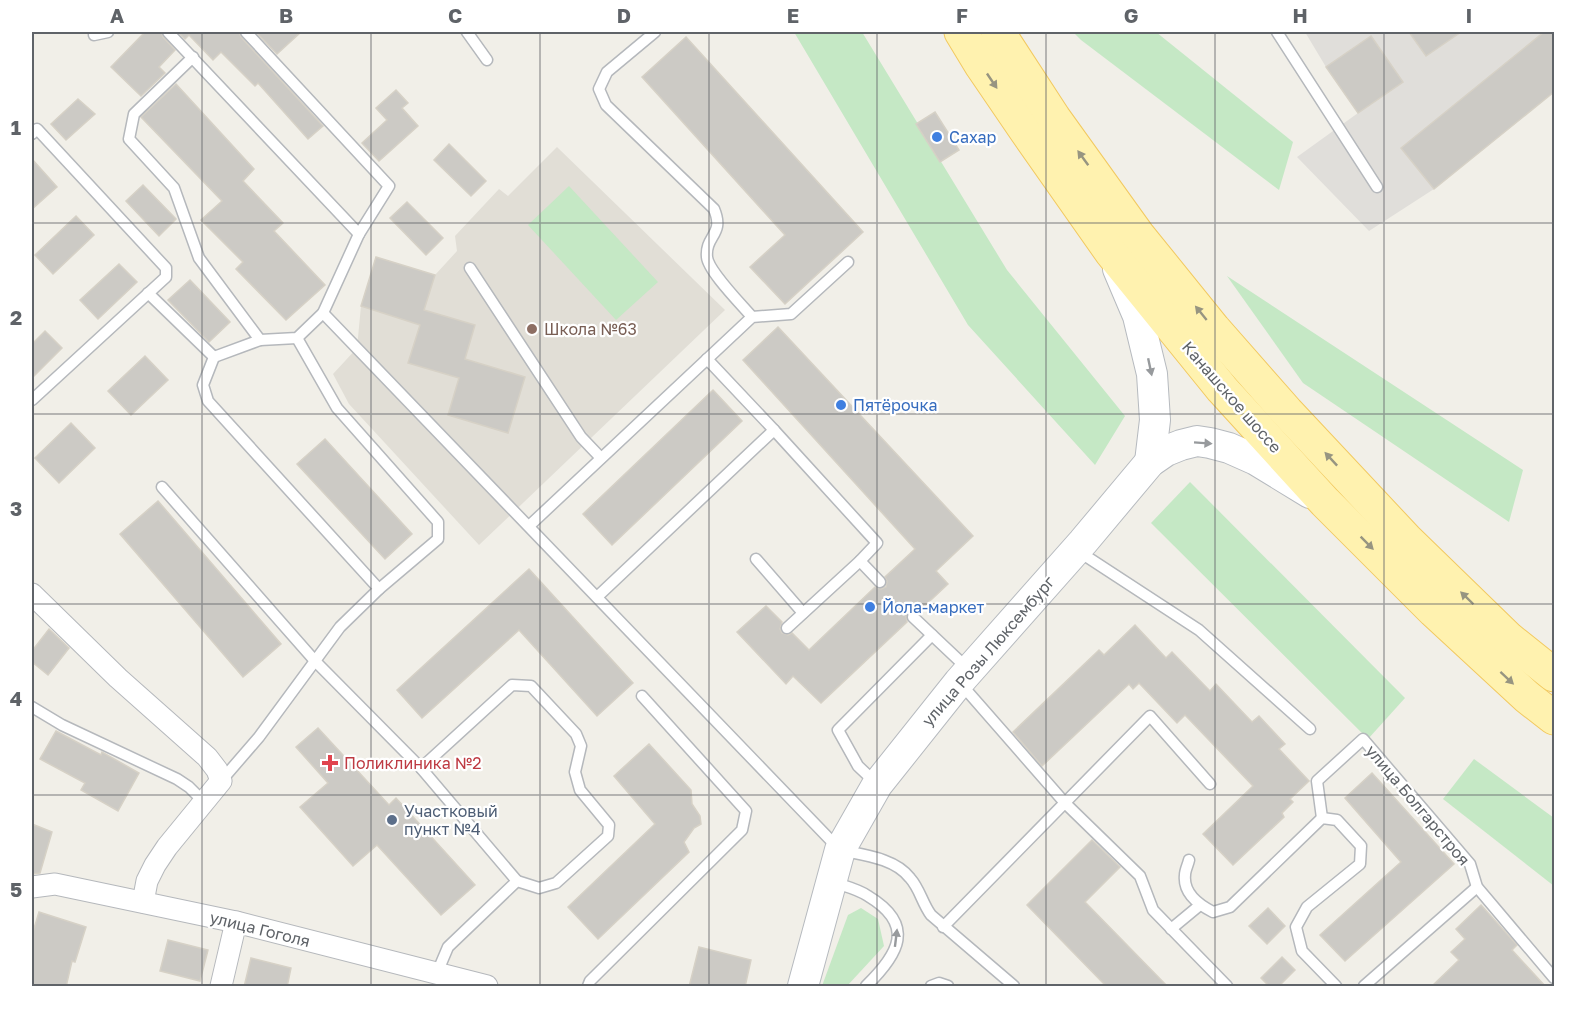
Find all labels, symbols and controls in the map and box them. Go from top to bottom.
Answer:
text: A [110,3,124,27]
text: B [279,3,293,27]
text: C [448,3,462,27]
text: D [617,3,631,27]
text: E [787,3,799,27]
text: F [956,3,968,27]
text: G [1124,3,1138,27]
text: H [1292,3,1308,27]
text: I [1466,3,1472,27]
one-way arrow [986,73,997,89]
text: 1 [11,115,21,139]
place label: Сахар [949,127,997,147]
marker: Сахар [930,130,944,144]
one-way arrow [1077,151,1089,167]
text: 2 [10,305,22,329]
one-way arrow [1196,306,1208,321]
place label: Школа №63 [544,319,637,339]
marker: Школа №63 [525,322,539,336]
street label: Канашское шоссе [1178,337,1286,457]
one-way arrow [1146,358,1155,377]
place label: Пятёрочка [853,395,937,415]
marker: Пятёрочка [834,398,848,412]
one-way arrow [1194,438,1213,448]
one-way arrow [1324,451,1338,466]
text: 3 [10,496,22,520]
one-way arrow [1359,536,1373,550]
street label: улица Розы Люксембург [917,571,1059,730]
one-way arrow [1461,592,1475,606]
place label: Йола-маркет [882,597,984,617]
marker: Йола-маркет [863,600,877,614]
one-way arrow [1500,671,1514,685]
text: 4 [10,686,22,710]
street label: улица Болгарстроя [1362,741,1474,869]
place label: Поликлиника №2 [344,753,482,773]
marker: Поликлиника №2 [321,754,339,772]
place label: Участковый пункт №4 [404,801,498,839]
marker: Участковый пункт №4 [385,813,399,827]
text: 5 [10,877,22,901]
street label: улица Гоголя [208,907,312,951]
one-way arrow [891,929,901,948]

